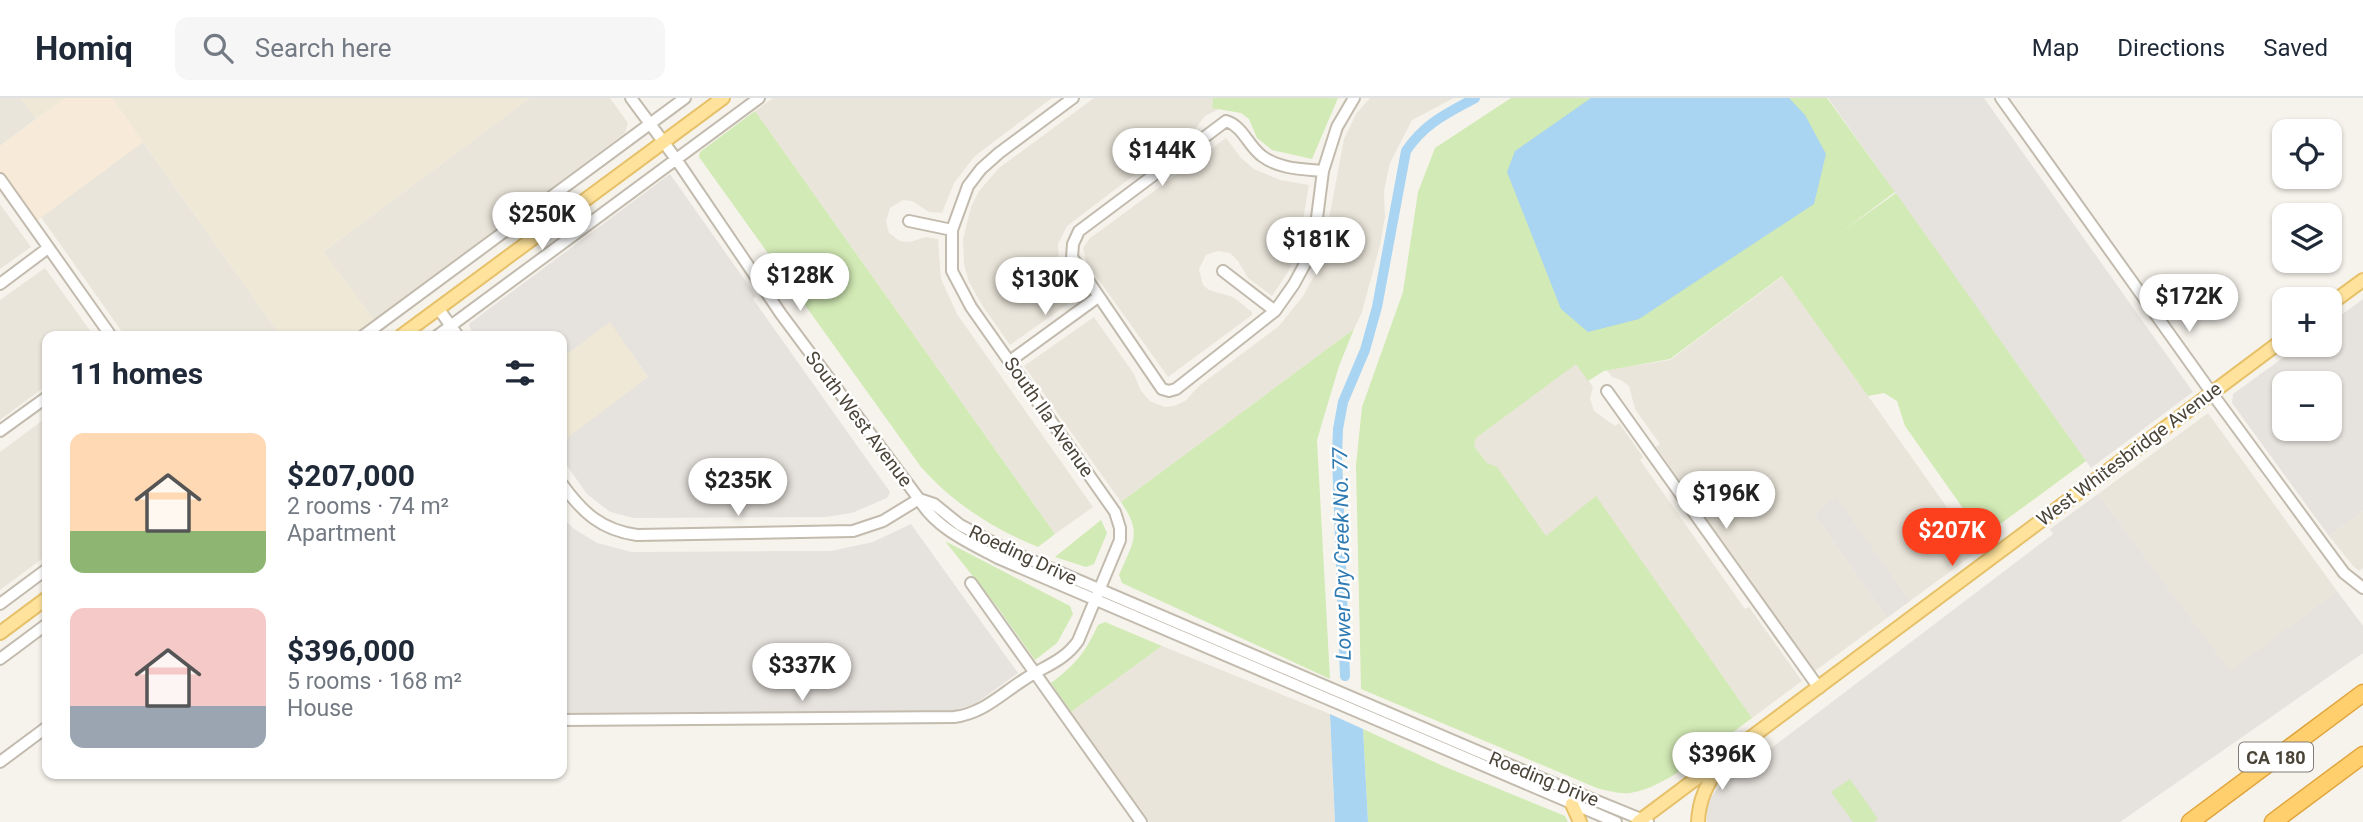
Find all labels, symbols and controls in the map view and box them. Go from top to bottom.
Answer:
search box [175,17,665,80]
text: Homiq [35,29,133,68]
icon: search [199,29,237,67]
text: Search here [255,33,392,63]
text: Map [2032,34,2079,62]
text: Directions [2117,34,2225,62]
text: Saved [2263,34,2328,62]
map controls [2272,119,2342,441]
button: locate [2272,119,2342,189]
pin: $144K [1113,129,1211,188]
text: $144K [1128,137,1196,164]
pin: $250K [493,192,591,252]
text: $250K [508,201,576,228]
button: layers [2272,203,2342,273]
pin: $181K [1267,218,1365,277]
text: $181K [1282,226,1350,253]
pin: $128K [751,254,849,313]
pin: $130K [996,258,1094,317]
text: $128K [766,262,834,289]
text: $130K [1011,266,1079,293]
pin: $172K [2140,274,2238,334]
text: $172K [2155,283,2223,310]
button: + [2272,287,2342,357]
street label: South West Avenue [801,347,917,491]
street label: South Ila Avenue [999,353,1099,481]
icon: filters [501,354,539,392]
text: 11 homes [70,356,203,391]
button: − [2272,371,2342,441]
street label: West Whitesbridge Avenue [2032,377,2226,531]
water label: Lower Dry Creek No. 77 [1328,447,1356,661]
text: $207,000 [287,458,415,493]
pin: $235K [689,458,787,518]
icon: home [126,461,210,545]
text: $235K [704,467,772,494]
pin: $196K [1677,472,1775,531]
text: $196K [1692,480,1760,507]
text: 2 rooms · 74 m² [287,493,449,520]
pin: $207K [1903,508,2001,568]
text: $207K [1918,517,1986,544]
text: Apartment [287,520,396,547]
street label: Roeding Drive [965,520,1081,590]
text: $396,000 [287,633,415,668]
icon: home [126,636,210,720]
pin: $337K [753,644,851,703]
text: $337K [768,652,836,679]
text: 5 rooms · 168 m² [287,668,462,695]
text: House [287,695,353,722]
pin: $396K [1673,732,1771,792]
text: $396K [1688,741,1756,768]
road number: CA 180 [2239,742,2313,772]
street label: Roeding Drive [1486,747,1602,811]

